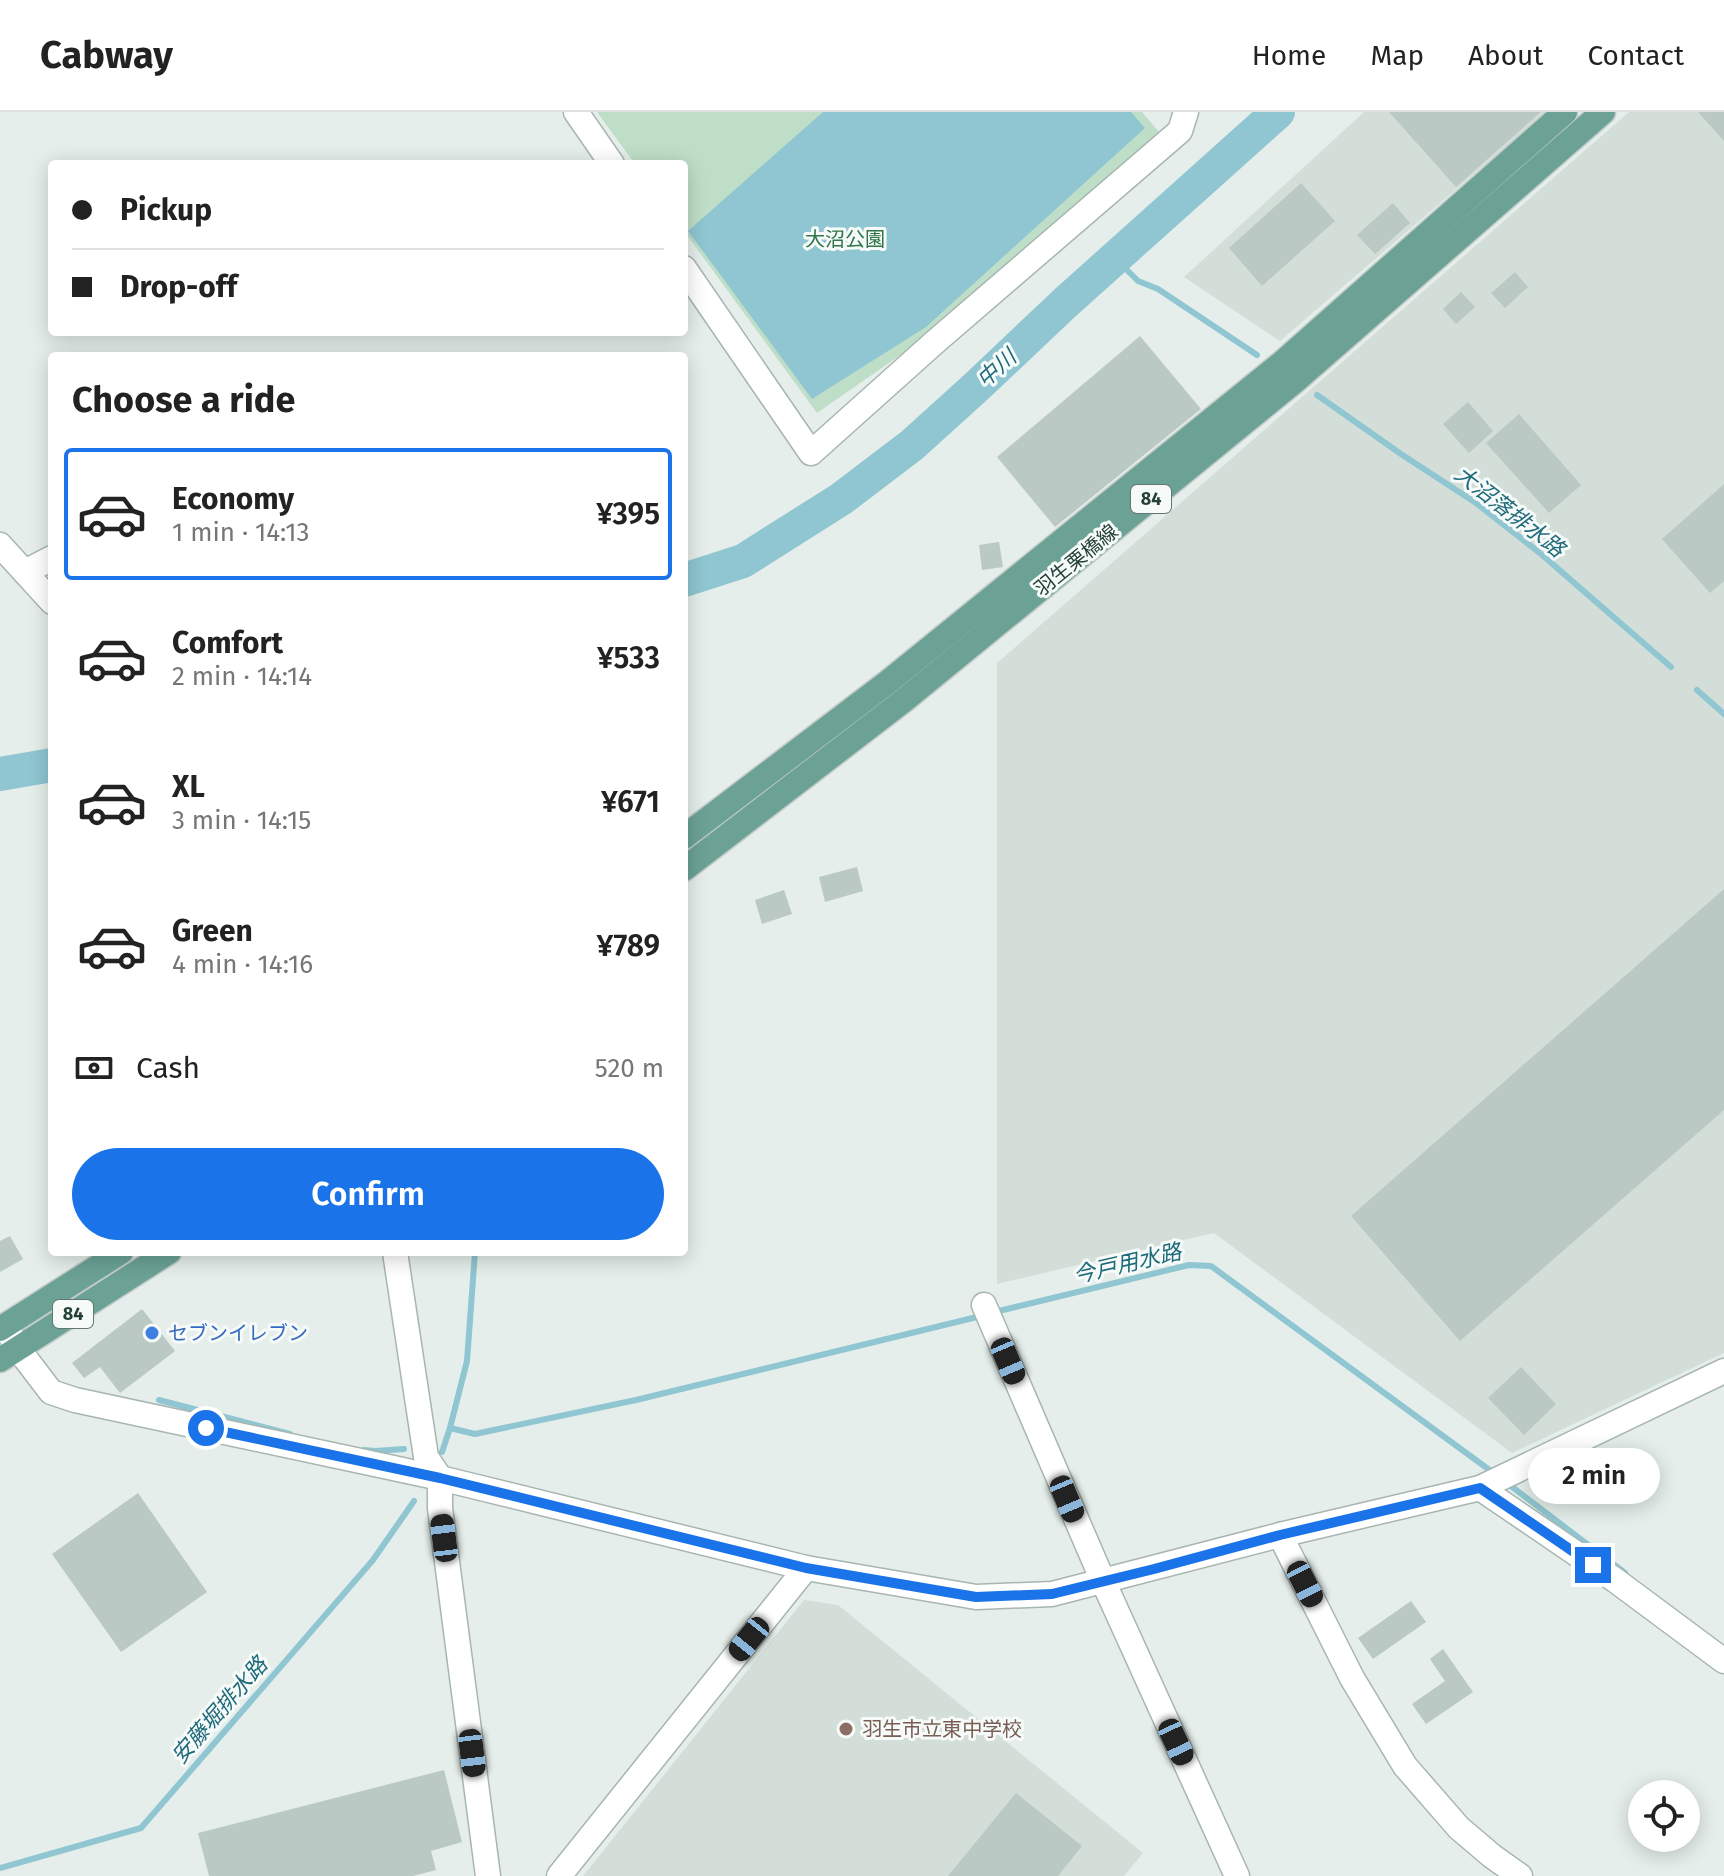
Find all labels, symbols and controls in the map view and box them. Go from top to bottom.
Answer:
text: Cabway [40,32,173,78]
text: Home [1252,39,1326,72]
text: Map [1370,39,1424,72]
text: About [1468,39,1543,72]
text: Contact [1587,39,1684,72]
text: Pickup [120,192,212,228]
park label: 大沼公園 [805,227,885,251]
text: Drop-off [120,269,237,305]
water label: 中川 [971,342,1023,393]
text: Choose a ride [72,378,295,422]
water label: 大沼落排水路 [1449,460,1572,564]
icon: car [76,478,148,550]
text: Economy [172,481,294,517]
road number: 84 [1131,485,1171,513]
text: ¥395 [596,496,660,532]
text: 1 min · 14:13 [172,517,310,548]
street label: 羽生栗橋線 [1030,519,1122,601]
icon: car [76,622,148,694]
text: Comfort [172,625,283,661]
text: ¥533 [597,640,660,676]
text: 2 min · 14:14 [172,661,312,692]
icon: car [76,766,148,838]
text: XL [172,769,205,805]
text: ¥671 [601,784,660,820]
text: 3 min · 14:15 [172,805,311,836]
icon: car [76,910,148,982]
text: Green [172,913,253,949]
text: ¥789 [597,928,660,964]
text: 4 min · 14:16 [172,949,313,980]
icon: cash [72,1046,116,1090]
text: Cash [136,1050,200,1086]
text: 520 m [595,1053,664,1084]
button: Confirm [72,1148,664,1240]
water label: 今戸用水路 [1070,1238,1186,1289]
road number: 84 [53,1300,93,1328]
place label: セブンイレブン [168,1321,308,1345]
marker: セブンイレブン [143,1324,161,1342]
car [988,1334,1028,1388]
route start [188,1410,224,1446]
callout: 2 min [1527,1449,1659,1505]
text: 2 min [1562,1460,1626,1491]
car [1047,1472,1087,1526]
car [429,1513,459,1563]
route end [1575,1547,1611,1583]
car [1283,1557,1327,1611]
car [725,1613,773,1665]
water label: 安藤堀排水路 [166,1650,274,1769]
car [1155,1715,1197,1769]
place label: 羽生市立東中学校 [862,1717,1022,1741]
marker: 羽生市立東中学校 [837,1720,855,1738]
car [457,1728,487,1778]
map controls [1628,1780,1700,1852]
button: locate [1628,1780,1700,1852]

